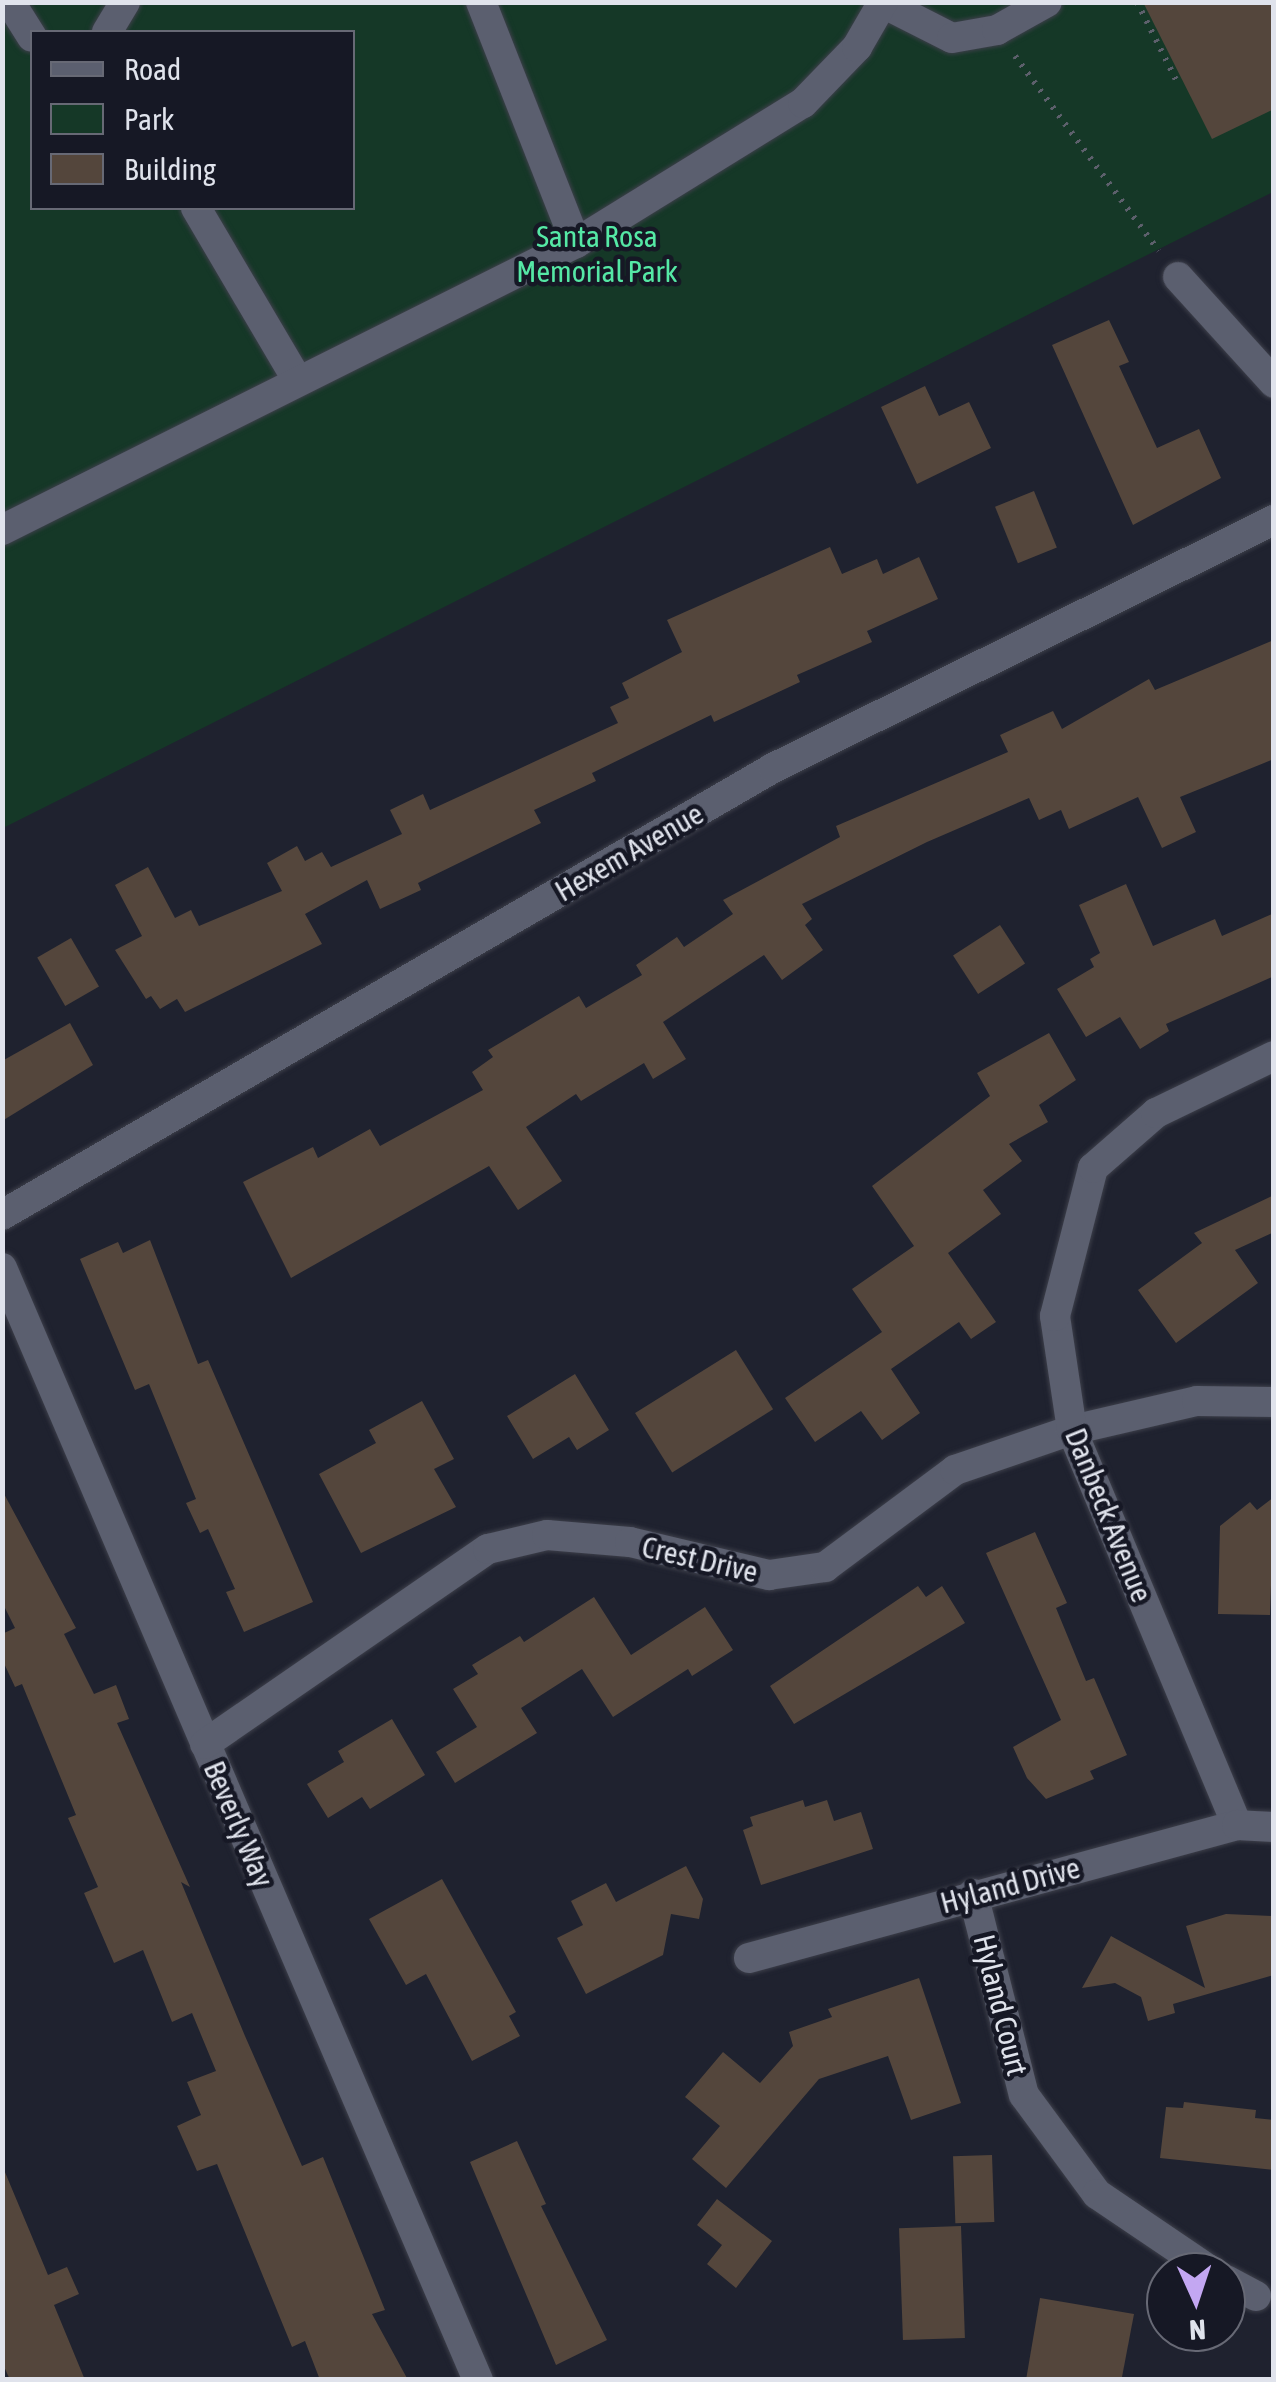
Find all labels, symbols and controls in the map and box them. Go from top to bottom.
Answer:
legend [30,30,355,210]
text: Road [124,52,181,86]
text: Park [124,102,174,136]
text: Building [124,152,216,186]
park label: Santa Rosa Memorial Park [516,218,678,288]
street label: Hexem Avenue [549,795,709,909]
street label: Danbeck Avenue [1058,1423,1160,1607]
street label: Crest Drive [639,1528,761,1590]
street label: Beverly Way [196,1756,282,1892]
street label: Hyland Drive [936,1849,1084,1921]
street label: Hyland Court [966,1931,1036,2079]
north arrow [1146,2252,1246,2352]
text: N [1188,2314,1207,2346]

